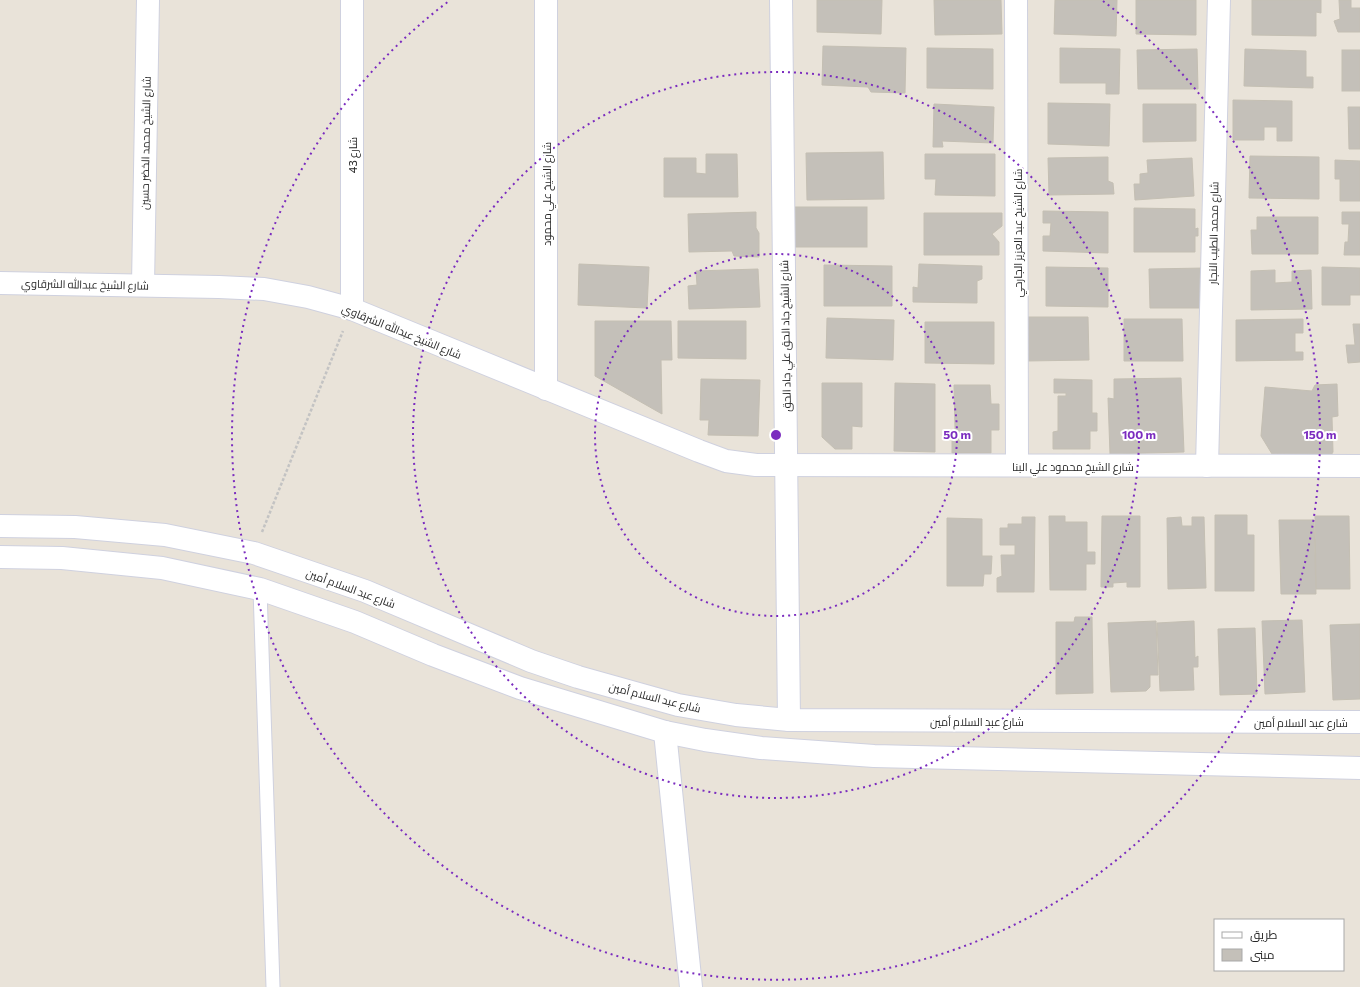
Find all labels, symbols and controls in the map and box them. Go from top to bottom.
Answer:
street label: شارع الشيخ محمد الخضر حسين [137,76,155,210]
street label: شارع 43 [346,137,361,173]
street label: شارع الشيخ علي محمود [540,142,556,246]
street label: شارع الشيخ عبد العزيز الجارحي [1011,169,1027,297]
street label: شارع محمد الطيب النجار [1206,181,1222,286]
street label: شارع الشيخ جاد الحق علي جاد الحق [777,260,796,412]
street label: شارع الشيخ عبدالله الشرقاوي [21,275,149,295]
street label: شارع الشيخ عبدالله الشرقاوي [339,300,464,364]
text: 50 m [943,427,971,441]
text: 100 m [1122,427,1156,441]
text: 150 m [1303,427,1337,441]
centre of rings [769,428,783,442]
street label: شارع الشيخ محمود علي البنا [1012,460,1134,476]
street label: شارع عبد السلام أمين [304,566,397,612]
street label: شارع عبد السلام أمين [607,679,702,717]
street label: شارع عبد السلام أمين [930,715,1024,730]
street label: شارع عبد السلام أمين [1254,716,1348,731]
legend [1214,919,1344,971]
text: طريق [1250,927,1278,942]
text: مبنى [1250,947,1275,962]

